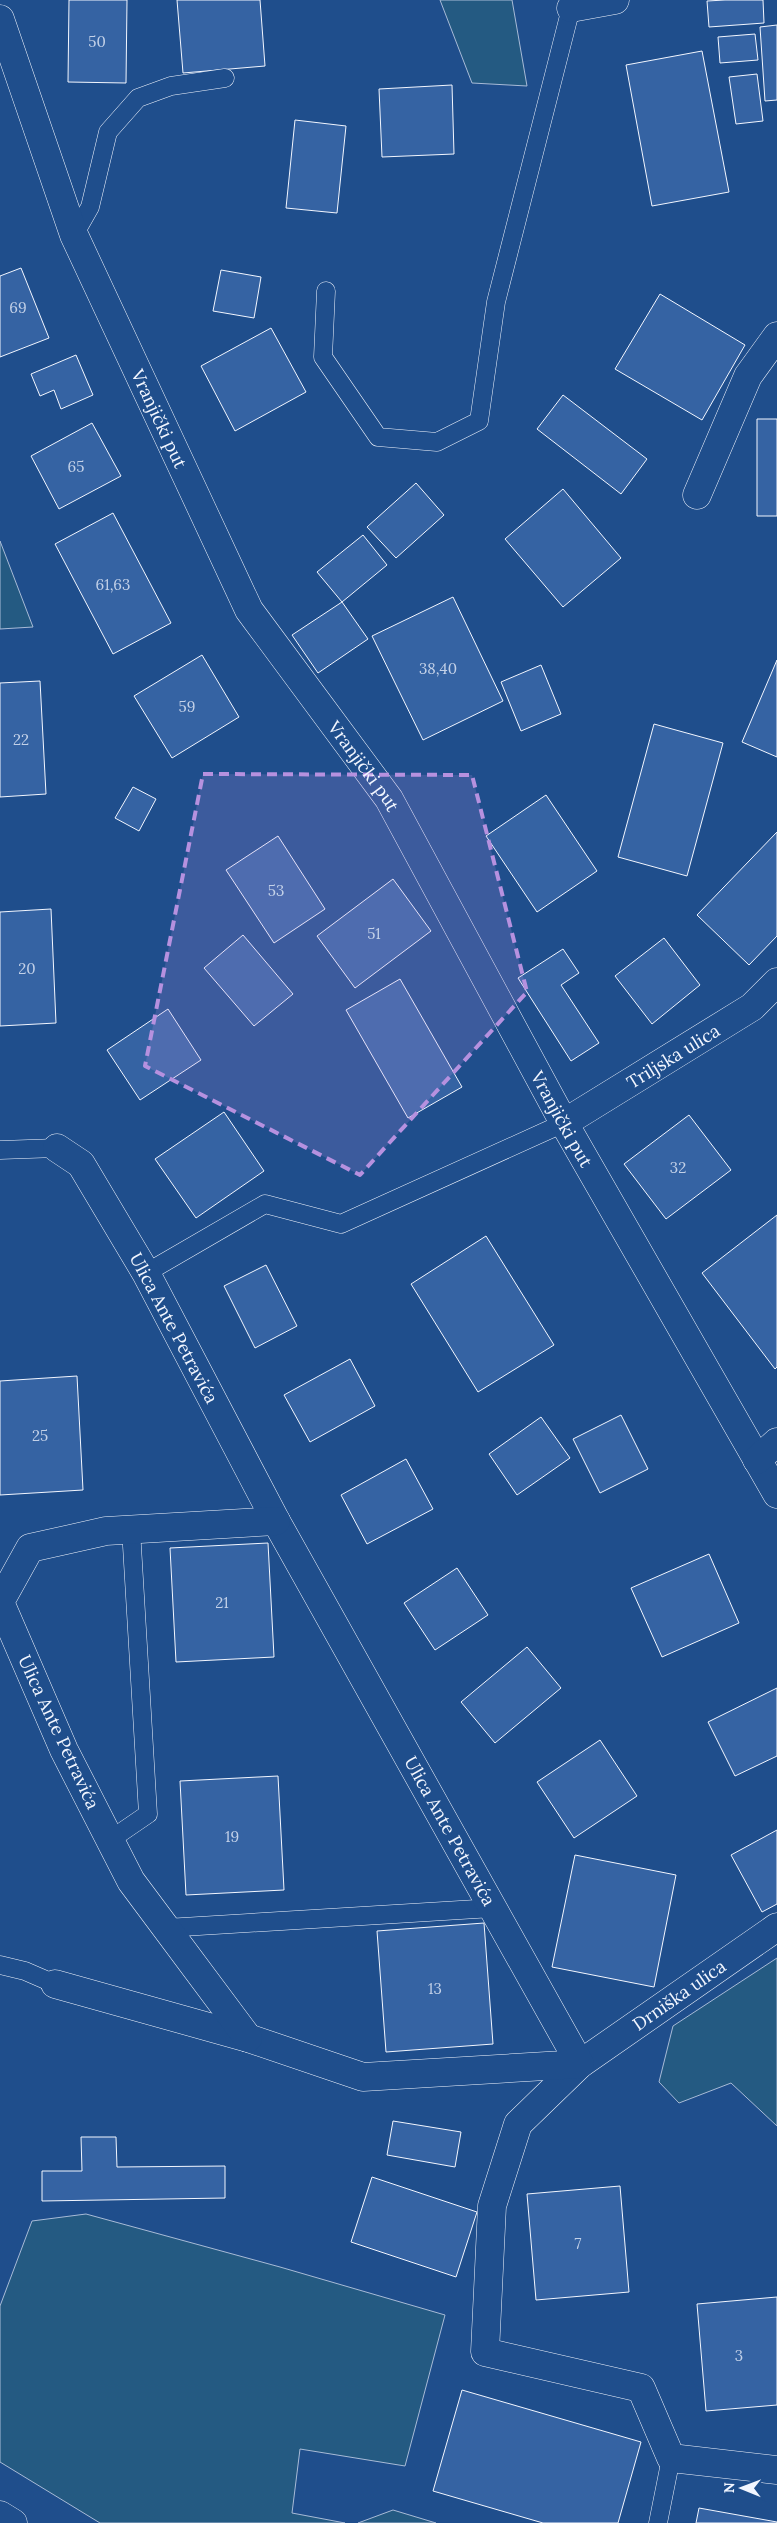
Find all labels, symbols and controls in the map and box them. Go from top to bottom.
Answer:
house number: 50 [88,32,106,51]
house number: 69 [9,298,27,317]
street label: Vranjički put [126,365,193,472]
house number: 65 [68,457,84,476]
house number: 61,63 [96,575,130,594]
house number: 38,40 [419,659,457,678]
house number: 59 [179,697,195,716]
street label: Vranjički put [323,715,405,815]
house number: 22 [13,730,29,749]
house number: 53 [268,881,284,900]
house number: 51 [367,924,381,943]
house number: 20 [18,959,36,978]
street label: Triljska ulica [622,1018,724,1093]
street label: Vranjički put [526,1066,598,1171]
house number: 32 [670,1158,686,1177]
street label: Ulica Ante Petravića [125,1249,223,1407]
house number: 25 [32,1426,48,1445]
house number: 21 [215,1593,229,1612]
street label: Ulica Ante Petravića [13,1651,105,1813]
street label: Ulica Ante Petravića [399,1752,501,1910]
house number: 19 [225,1827,239,1846]
street label: Drniška ulica [628,1954,730,2036]
house number: 13 [428,1979,442,1998]
house number: 7 [575,2234,582,2253]
house number: 3 [735,2346,743,2365]
north arrow [717,2463,767,2513]
text: N [720,2482,738,2493]

